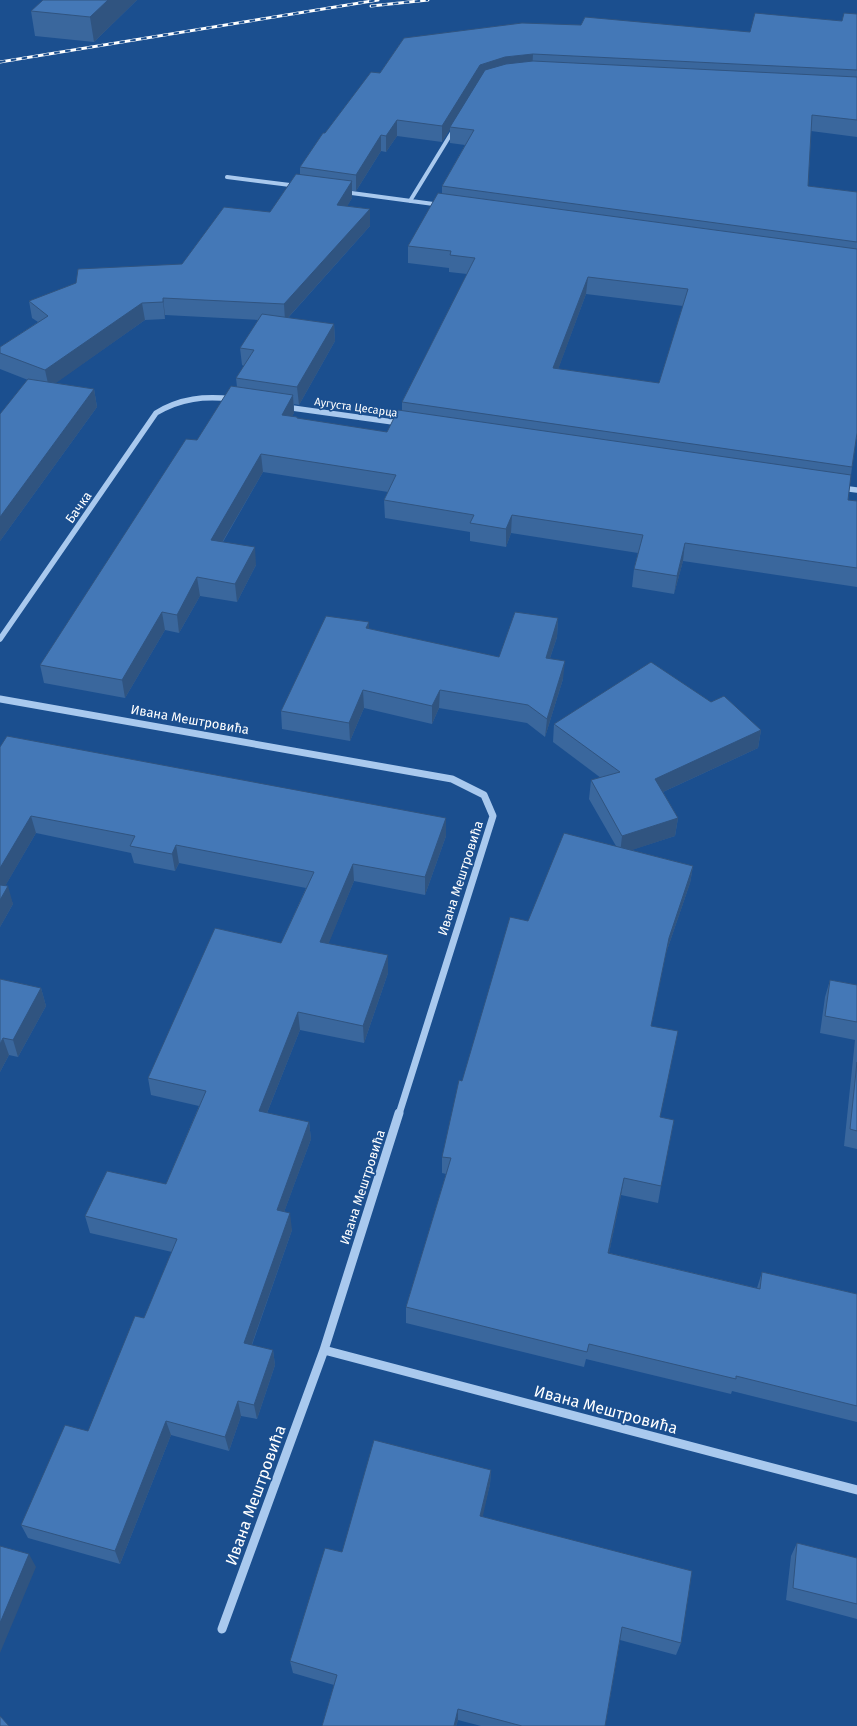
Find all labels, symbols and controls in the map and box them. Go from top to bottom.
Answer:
street label: Аугуста Цесарца [313,395,398,420]
street label: Бачка [62,488,95,526]
street label: Ивана Мештровића [130,702,250,737]
street label: Ивана Мештровића [435,819,486,938]
street label: Ивана Мештровића [337,1128,388,1247]
street label: Ивана Мештровића [532,1381,680,1438]
street label: Ивана Мештровића [221,1423,290,1568]

